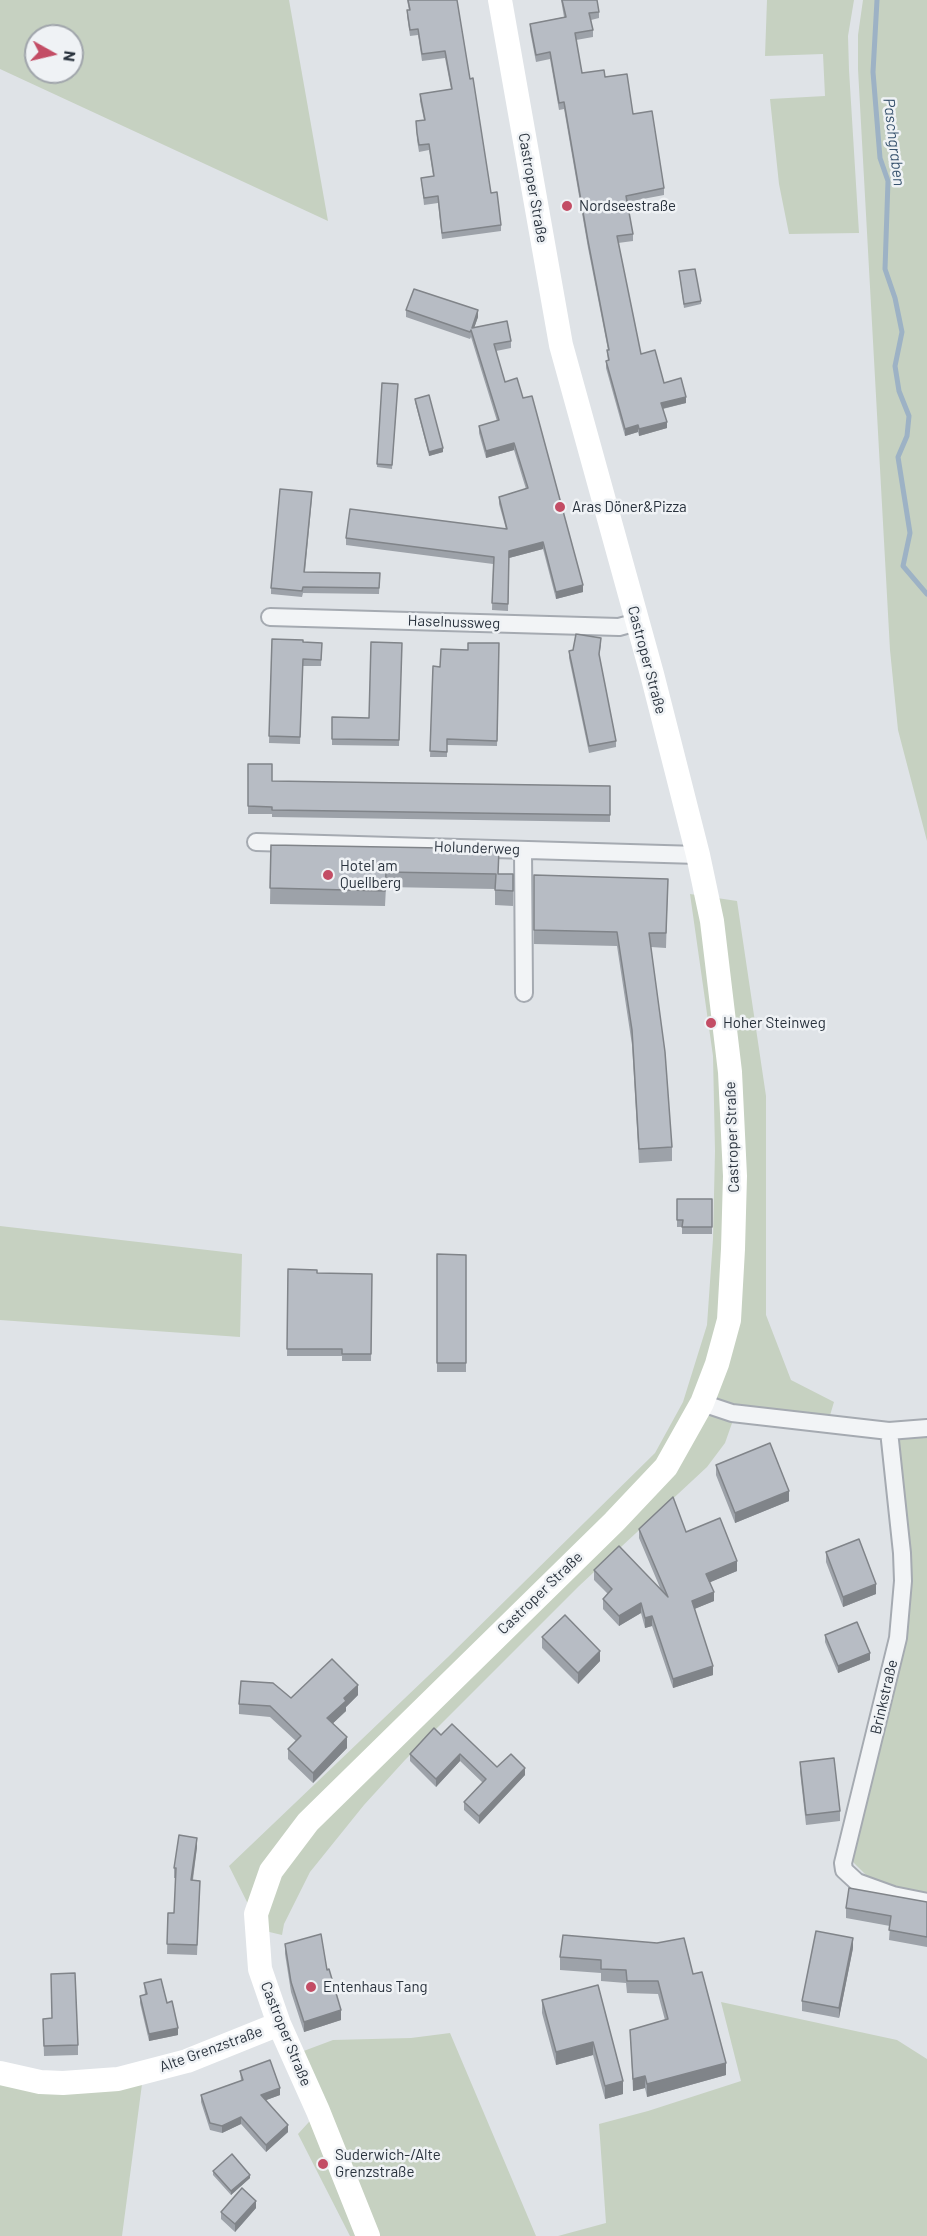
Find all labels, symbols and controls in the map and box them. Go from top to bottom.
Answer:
north arrow [24,24,84,84]
text: N [60,50,80,63]
water label: Paschgraben [879,97,909,187]
street label: Castroper Straße [514,132,552,244]
place label: Nordseestraße [579,197,676,215]
marker: Nordseestraße [560,199,574,213]
place label: Aras Döner&Pizza [572,498,687,516]
marker: Aras Döner&Pizza [553,500,567,514]
street label: Castroper Straße [624,604,670,716]
street label: Haselnussweg [407,611,501,633]
street label: Holunderweg [434,838,520,858]
place label: Hotel am Quellberg [340,857,401,892]
marker: Hotel am Quellberg [321,868,335,882]
place label: Hoher Steinweg [723,1014,826,1032]
marker: Hoher Steinweg [704,1016,718,1030]
street label: Castroper Straße [721,1081,743,1193]
street label: Castroper Straße [494,1548,586,1638]
street label: Brinkstraße [867,1658,901,1736]
place label: Entenhaus Tang [323,1978,428,1996]
street label: Castroper Straße [257,1979,315,2089]
marker: Entenhaus Tang [304,1980,318,1994]
street label: Alte Grenzstraße [157,2022,265,2076]
place label: Suderwich-/Alte Grenzstraße [335,2146,441,2181]
marker: Suderwich-/Alte Grenzstraße [316,2157,330,2171]

